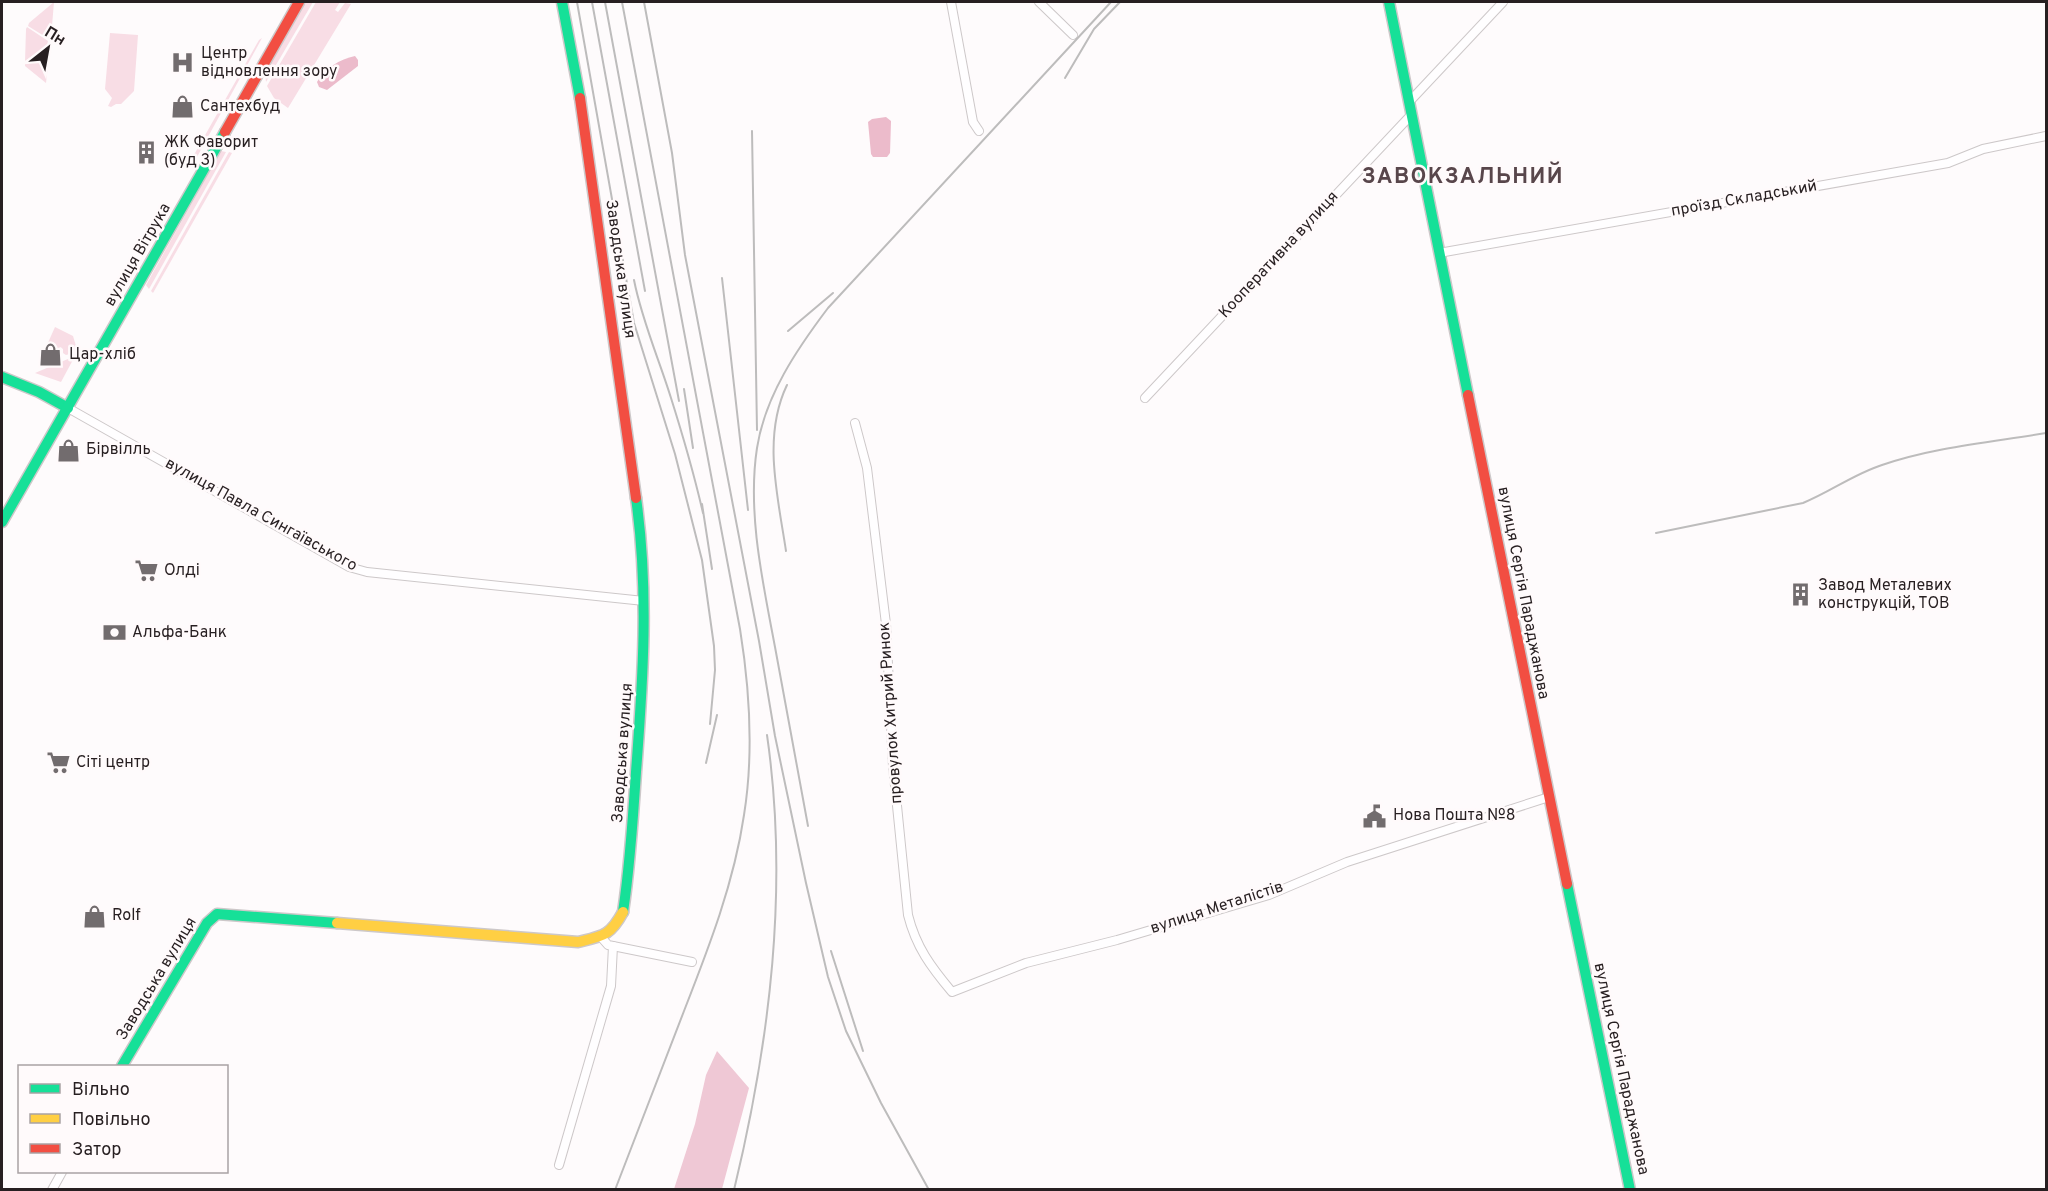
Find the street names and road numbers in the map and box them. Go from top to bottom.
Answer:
street label: проїзд Складський [1669,176,1819,222]
street label: Кооперативна вулиця [1215,187,1343,323]
street label: Заводська вулиця [600,198,640,340]
street label: вулиця Вітрука [100,200,176,310]
street label: вулиця Павла Сингаївського [161,454,361,576]
street label: вулиця Сергія Параджанова [1493,485,1553,701]
street label: провулок Хитрий Ринок [875,622,907,804]
street label: Заводська вулиця [608,682,638,824]
street label: вулиця Металістів [1148,877,1286,939]
street label: Заводська вулиця [112,914,202,1044]
street label: вулиця Сергія Параджанова [1589,961,1653,1177]

